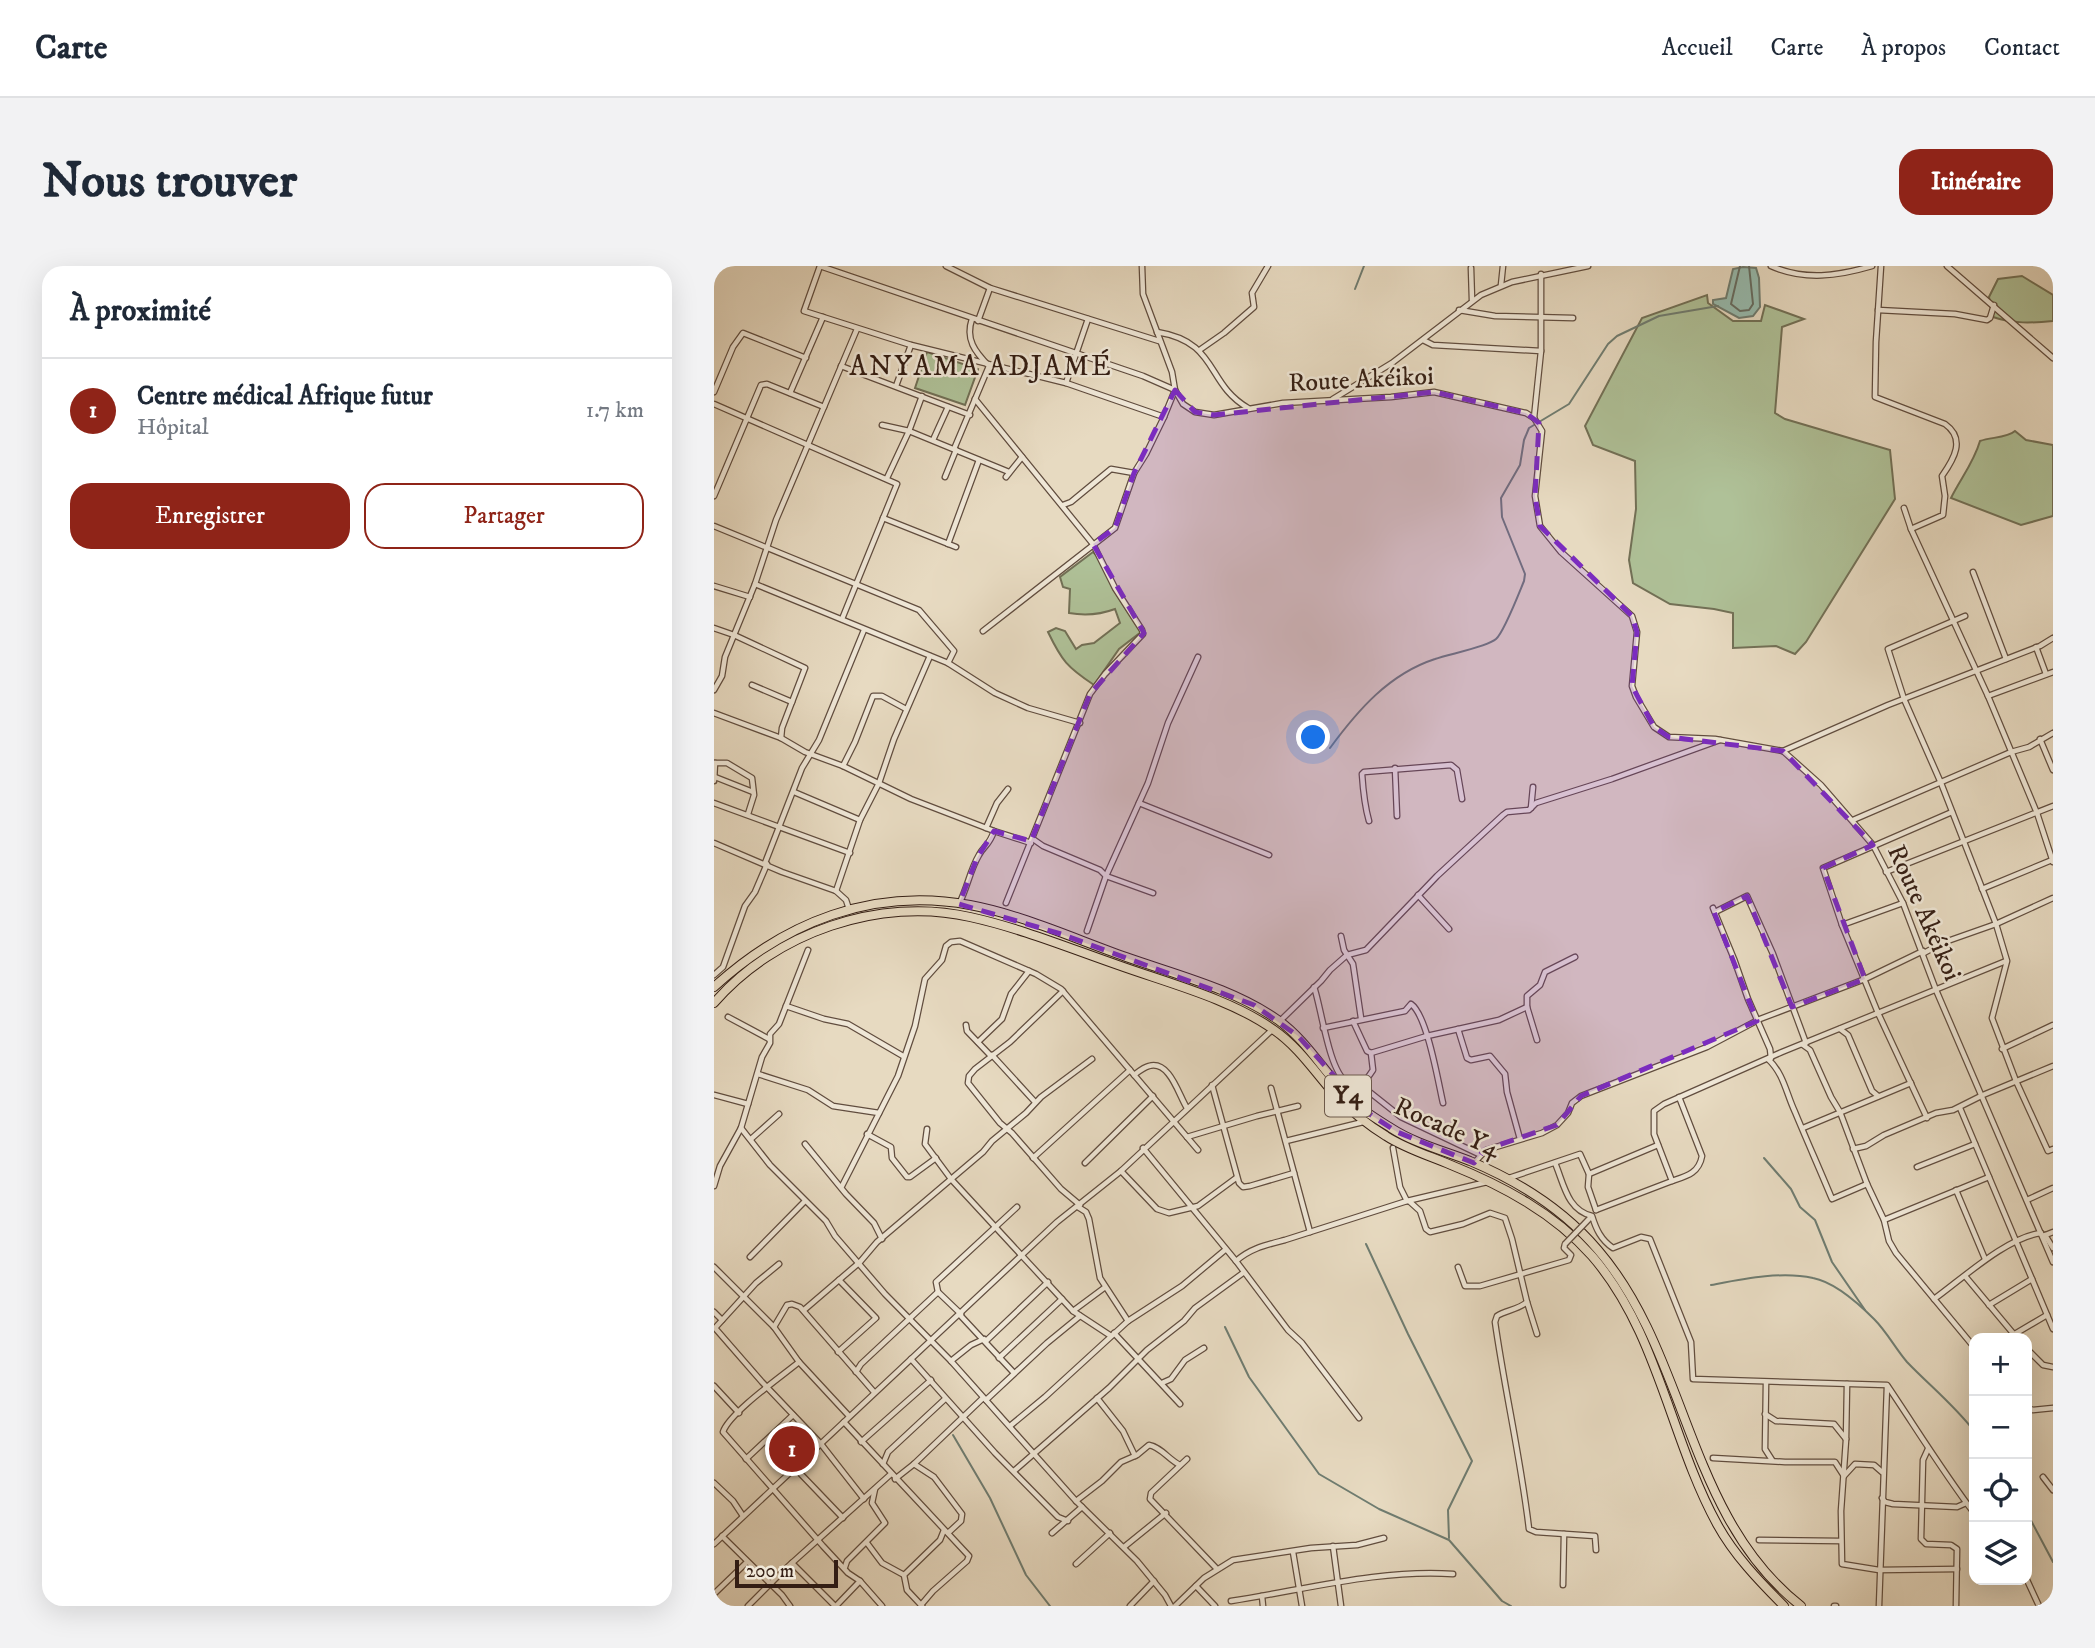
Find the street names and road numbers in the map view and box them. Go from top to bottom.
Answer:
street label: Route Akéikoi [1287,360,1435,400]
street label: Route Akéikoi [1879,840,1969,986]
road number: Y4 [1325,1076,1371,1116]
street label: Rocade Y4 [1389,1090,1506,1166]

